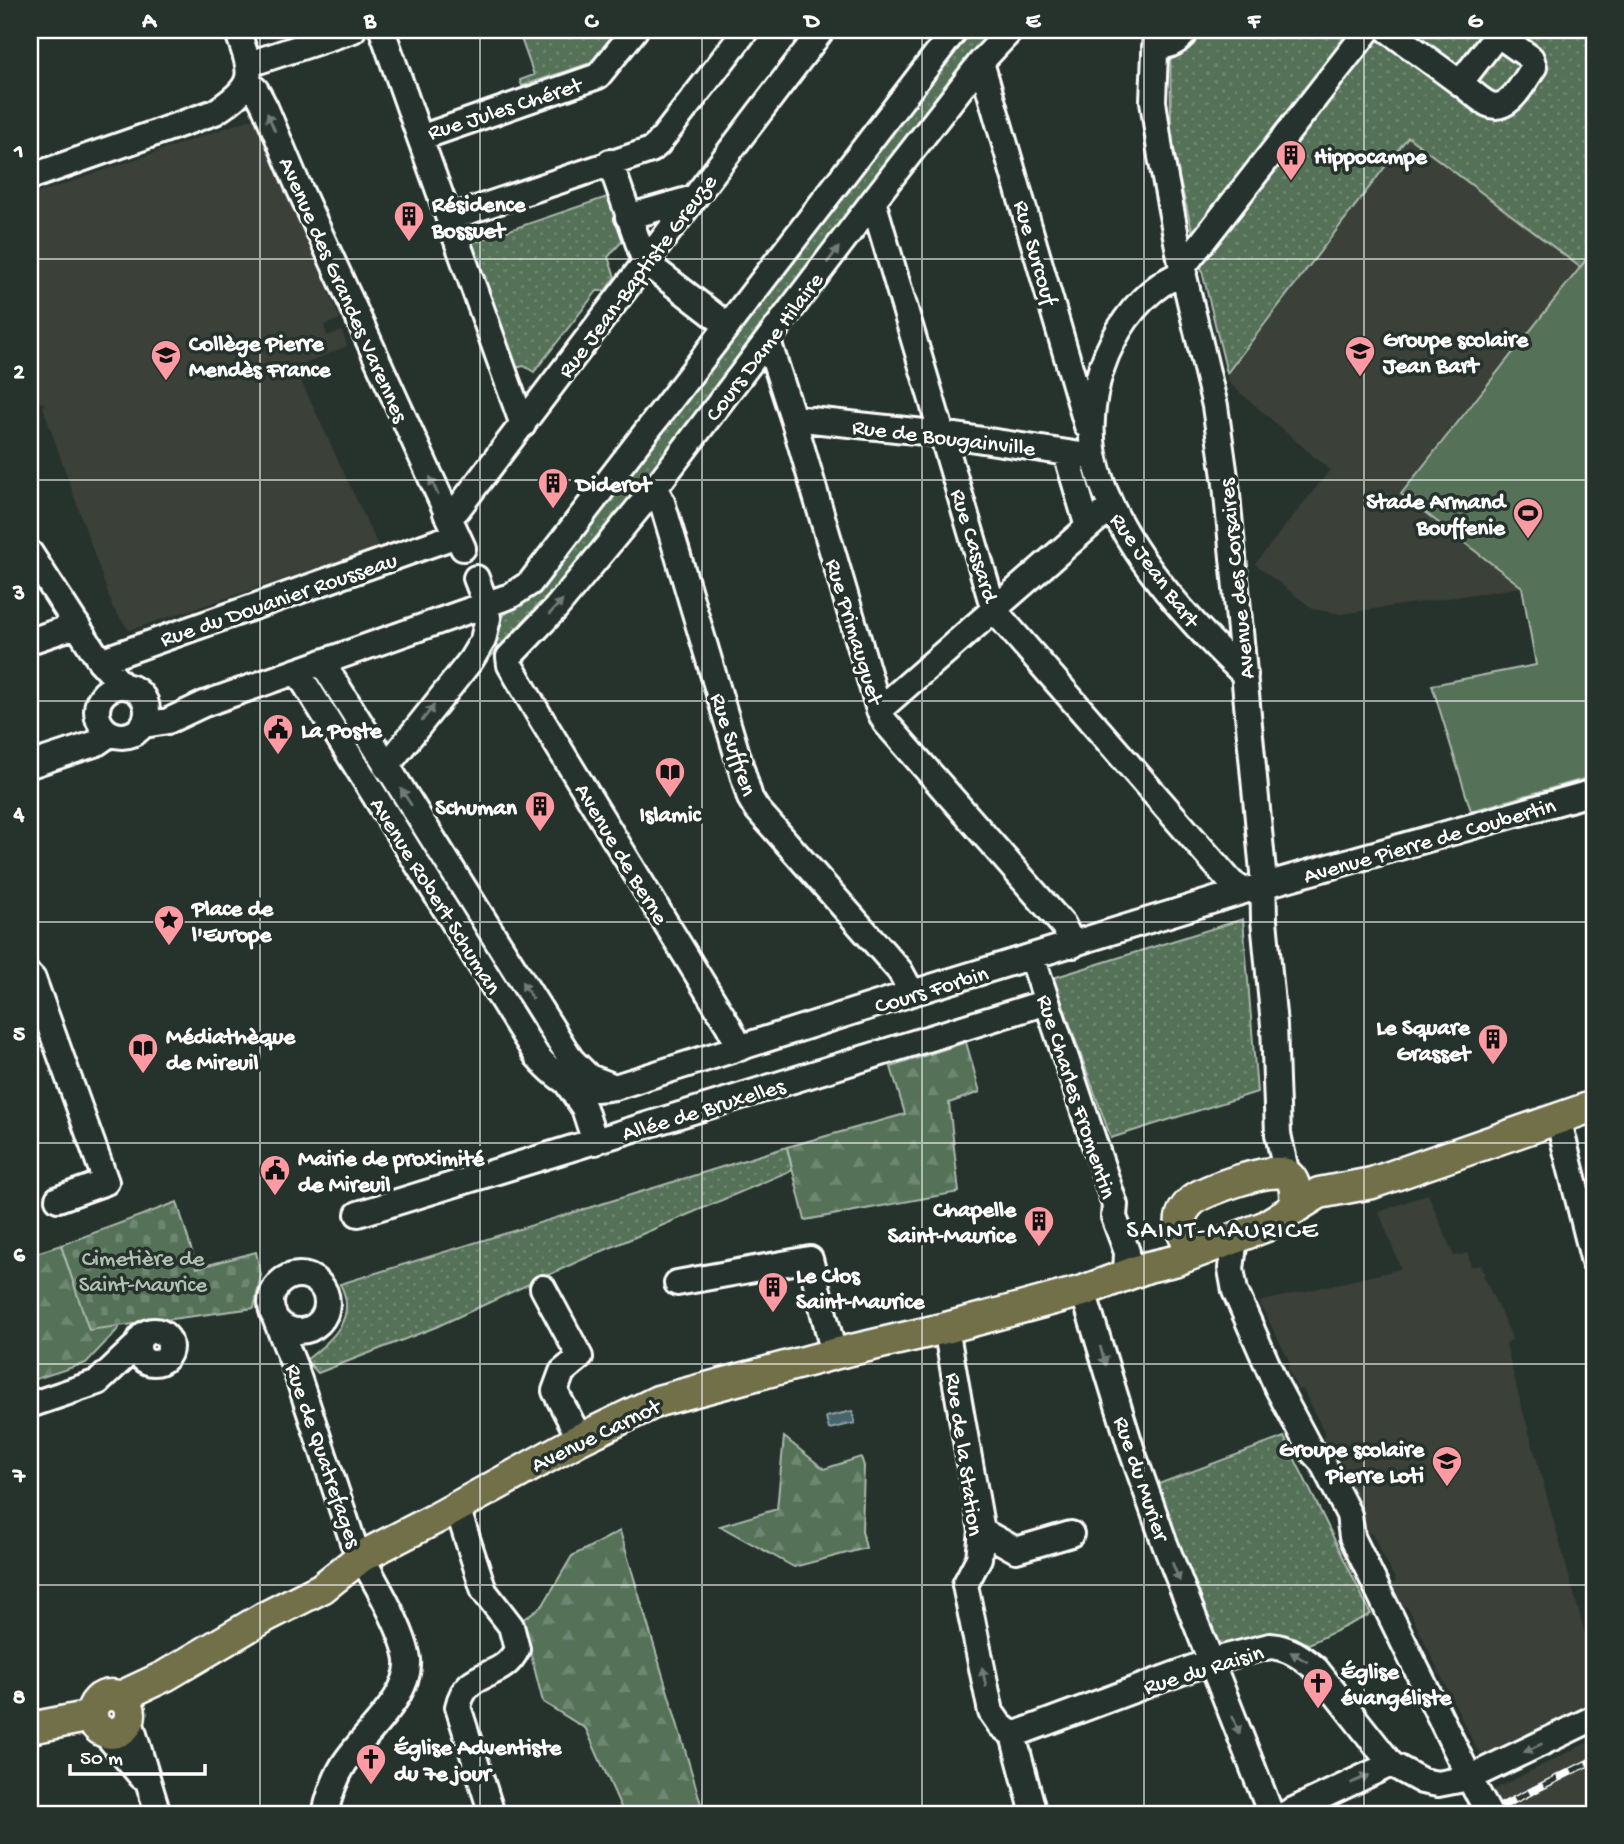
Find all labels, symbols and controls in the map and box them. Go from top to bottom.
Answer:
text: A [141,9,157,36]
text: B [363,9,377,36]
text: C [585,9,600,36]
text: D [803,9,821,36]
text: E [1026,9,1042,36]
text: F [1247,9,1262,36]
text: G [1468,9,1484,36]
street label: Rue Jules Chéret [425,72,587,148]
one-way arrow [265,111,276,132]
building icon: Hippocampe [1274,138,1308,182]
text: 1 [13,139,24,166]
place label: Hippocampe [1314,145,1428,172]
street label: Avenue des Grandes Varennes [271,154,413,428]
street label: Rue Jean-Baptiste Greuze [553,169,725,384]
place label: Résidence Bossuet [431,193,526,246]
street label: Rue Surcouf [1006,198,1062,310]
building icon: Résidence Bossuet [392,199,426,243]
one-way arrow [825,246,839,264]
street label: Cours Dame Hilaire [701,267,831,428]
place label: Groupe scolaire Jean Bart [1382,328,1529,381]
place label: Collège Pierre Mendès France [189,332,331,385]
school or university icon: Groupe scolaire Jean Bart [1343,334,1377,378]
school or university icon: Collège Pierre Mendès France [149,338,183,382]
text: 2 [13,360,25,387]
street label: Rue de Bougainville [850,415,1038,464]
building icon: Diderot [536,466,570,510]
place label: Diderot [574,473,653,500]
one-way arrow [428,476,440,496]
street label: Avenue des Corsaires [1214,477,1262,680]
street label: Rue Cassard [943,486,1003,607]
place label: Stade Armand Bouffenie [1366,490,1508,543]
sports icon: Stade Armand Bouffenie [1511,496,1545,540]
street label: Rue Jean Bart [1102,508,1205,635]
street label: Rue du Douanier Rousseau [157,548,401,655]
street label: Rue Primauguet [818,556,888,710]
text: 3 [12,581,25,608]
one-way arrow [548,598,564,616]
street label: Rue Suffren [702,690,761,800]
one-way arrow [421,705,436,723]
public building icon: La Poste [261,712,295,756]
place label: La Poste [301,719,383,746]
library icon: Islamic [653,755,687,799]
street label: Avenue de Berne [567,779,673,931]
one-way arrow [399,788,412,807]
building icon: Schuman [523,789,557,833]
street label: Avenue Robert Schuman [362,793,506,1000]
street label: Avenue Pierre de Coubertin [1301,793,1559,891]
place label: Schuman [435,796,518,823]
text: 4 [13,802,25,829]
place label: Islamic [640,803,702,830]
place label: Place de l'Europe [190,897,274,950]
place icon: Place de l'Europe [152,903,186,947]
street label: Cours Forbin [872,961,992,1021]
one-way arrow [521,980,534,999]
street label: Rue Charles Fromentin [1029,992,1120,1203]
place label: Le Square Grasset [1376,1016,1473,1069]
text: 5 [13,1022,25,1049]
building icon: Le Square Grasset [1476,1022,1510,1066]
place label: Médiathèque de Mireuil [166,1025,296,1078]
library icon: Médiathèque de Mireuil [126,1031,160,1075]
street label: Allée de Bruxelles [619,1074,789,1149]
place label: Mairie de proximité de Mireuil [298,1147,485,1200]
public building icon: Mairie de proximité de Mireuil [258,1153,292,1197]
place label: Chapelle Saint-Maurice [888,1198,1017,1251]
building icon: Chapelle Saint-Maurice [1022,1204,1056,1248]
district label: SAINT-MAURICE [1126,1217,1320,1248]
text: 6 [13,1243,26,1270]
park label: Cimetière de Saint-Maurice [79,1247,208,1300]
place label: Le Clos Saint-Maurice [796,1264,925,1317]
building icon: Le Clos Saint-Maurice [756,1270,790,1314]
one-way arrow [1099,1346,1109,1367]
street label: Rue de Quatrefages [278,1361,366,1552]
street label: Rue de la Station [938,1371,987,1538]
street label: Avenue Carnot [528,1394,667,1480]
street label: Rue du Murier [1106,1413,1174,1547]
place label: Groupe scolaire Pierre Loti [1279,1438,1425,1491]
school or university icon: Groupe scolaire Pierre Loti [1430,1444,1464,1488]
text: 7 [12,1464,26,1491]
one-way arrow [1170,1562,1181,1583]
street label: Rue du Raisin [1141,1640,1267,1702]
one-way arrow [1290,1651,1309,1663]
place label: Église évangéliste [1340,1660,1453,1713]
one-way arrow [978,1666,989,1688]
church icon: Église évangéliste [1301,1666,1335,1710]
text: 8 [13,1685,26,1712]
one-way arrow [1231,1714,1242,1735]
scale bar [70,1732,205,1776]
place label: Église Adventiste du 7e jour [394,1736,562,1789]
church icon: Église Adventiste du 7e jour [354,1742,388,1786]
one-way arrow [1523,1742,1543,1754]
text: 50 m [80,1748,123,1773]
one-way arrow [1350,1773,1370,1784]

